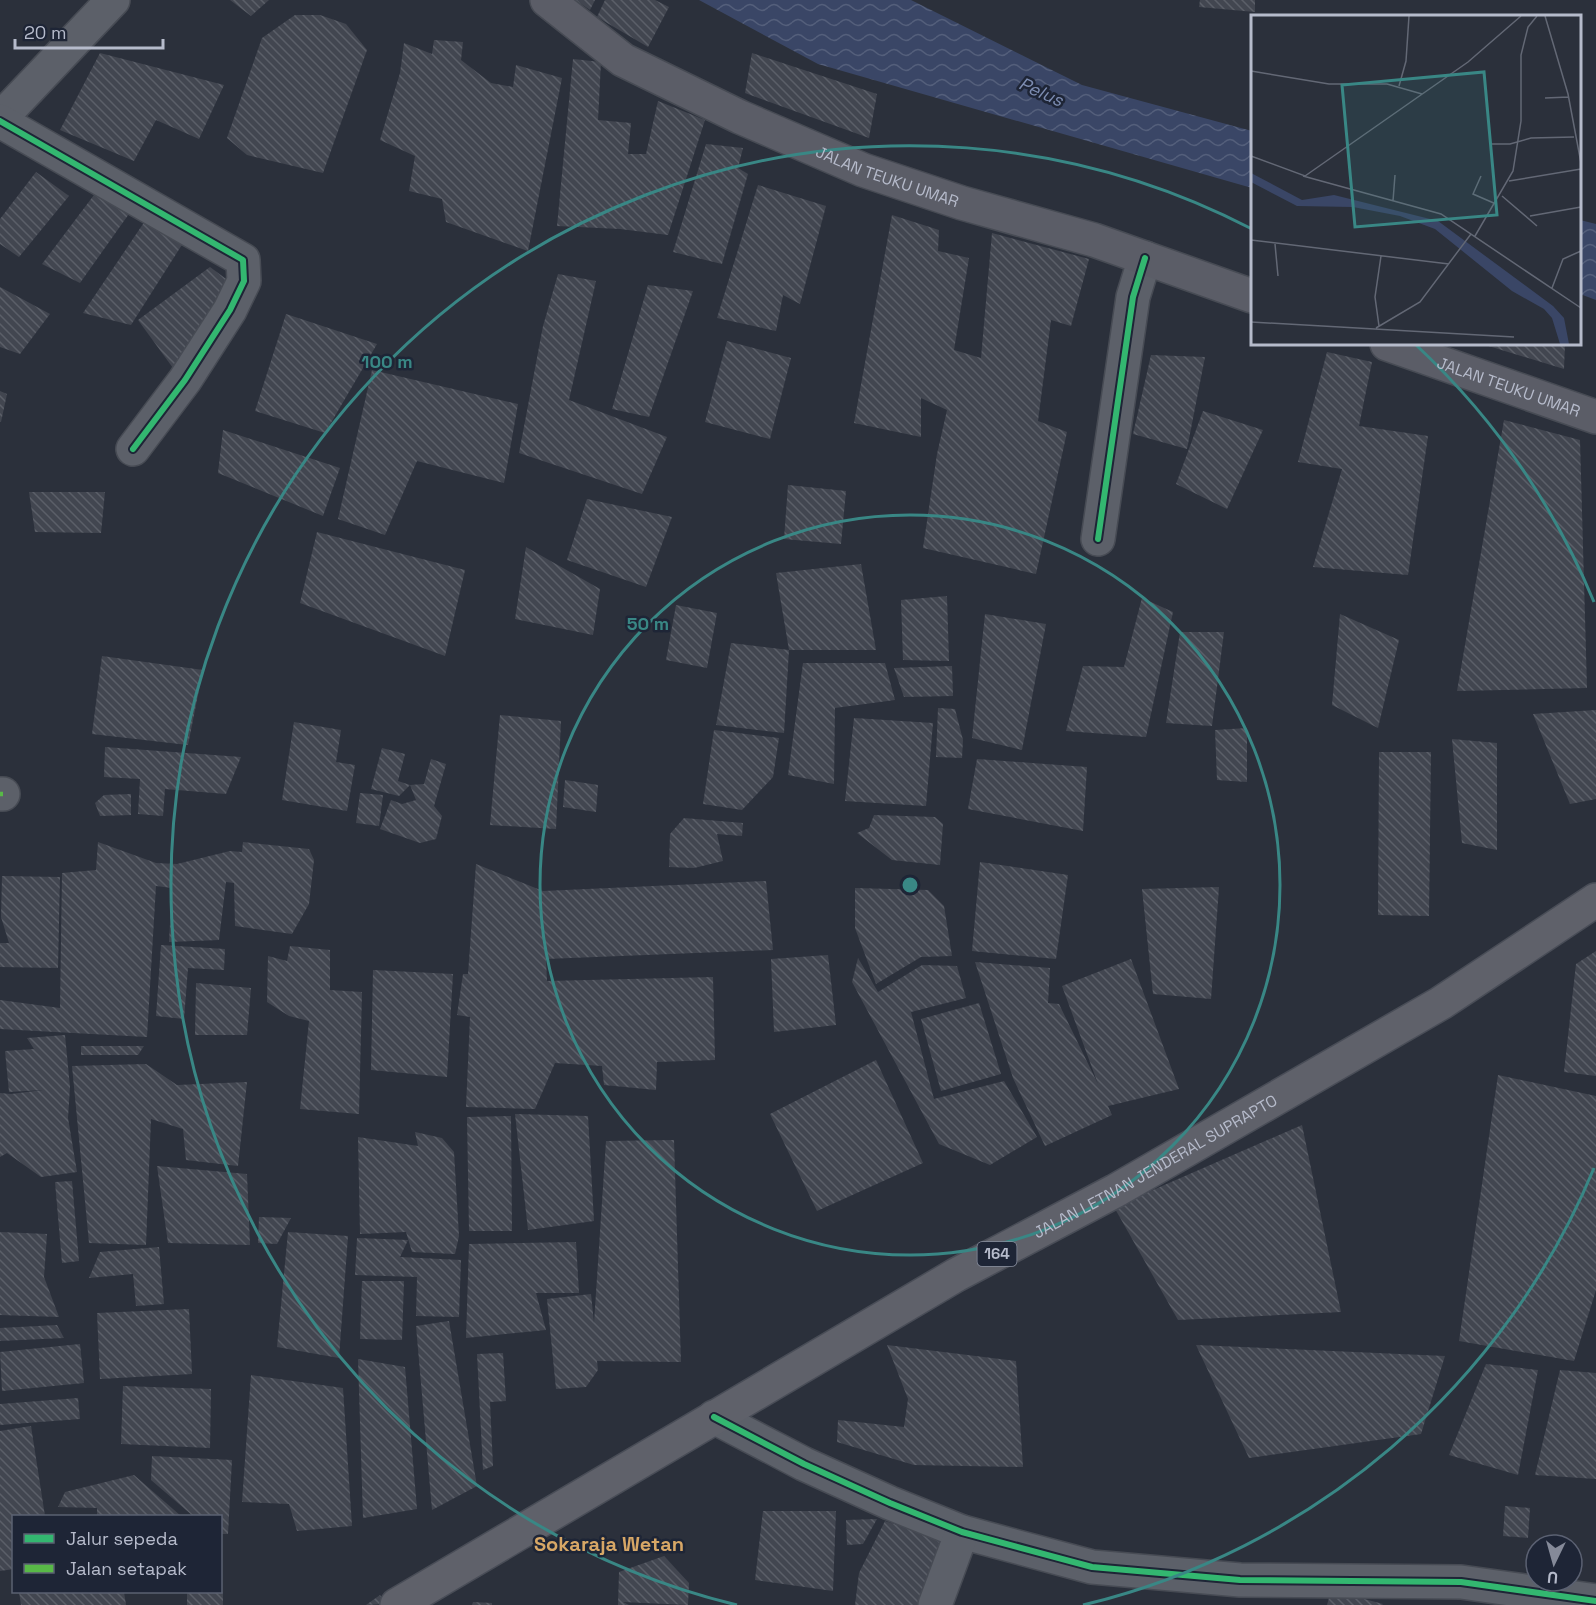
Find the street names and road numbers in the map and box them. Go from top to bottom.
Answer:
street label: JALAN TEUKU UMAR [813,141,961,212]
street label: JALAN TEUKU UMAR [1434,352,1583,422]
street label: JALAN LETNAN JENDERAL SUPRAPTO [1030,1090,1281,1243]
road number: 164 [978,1242,1016,1266]

